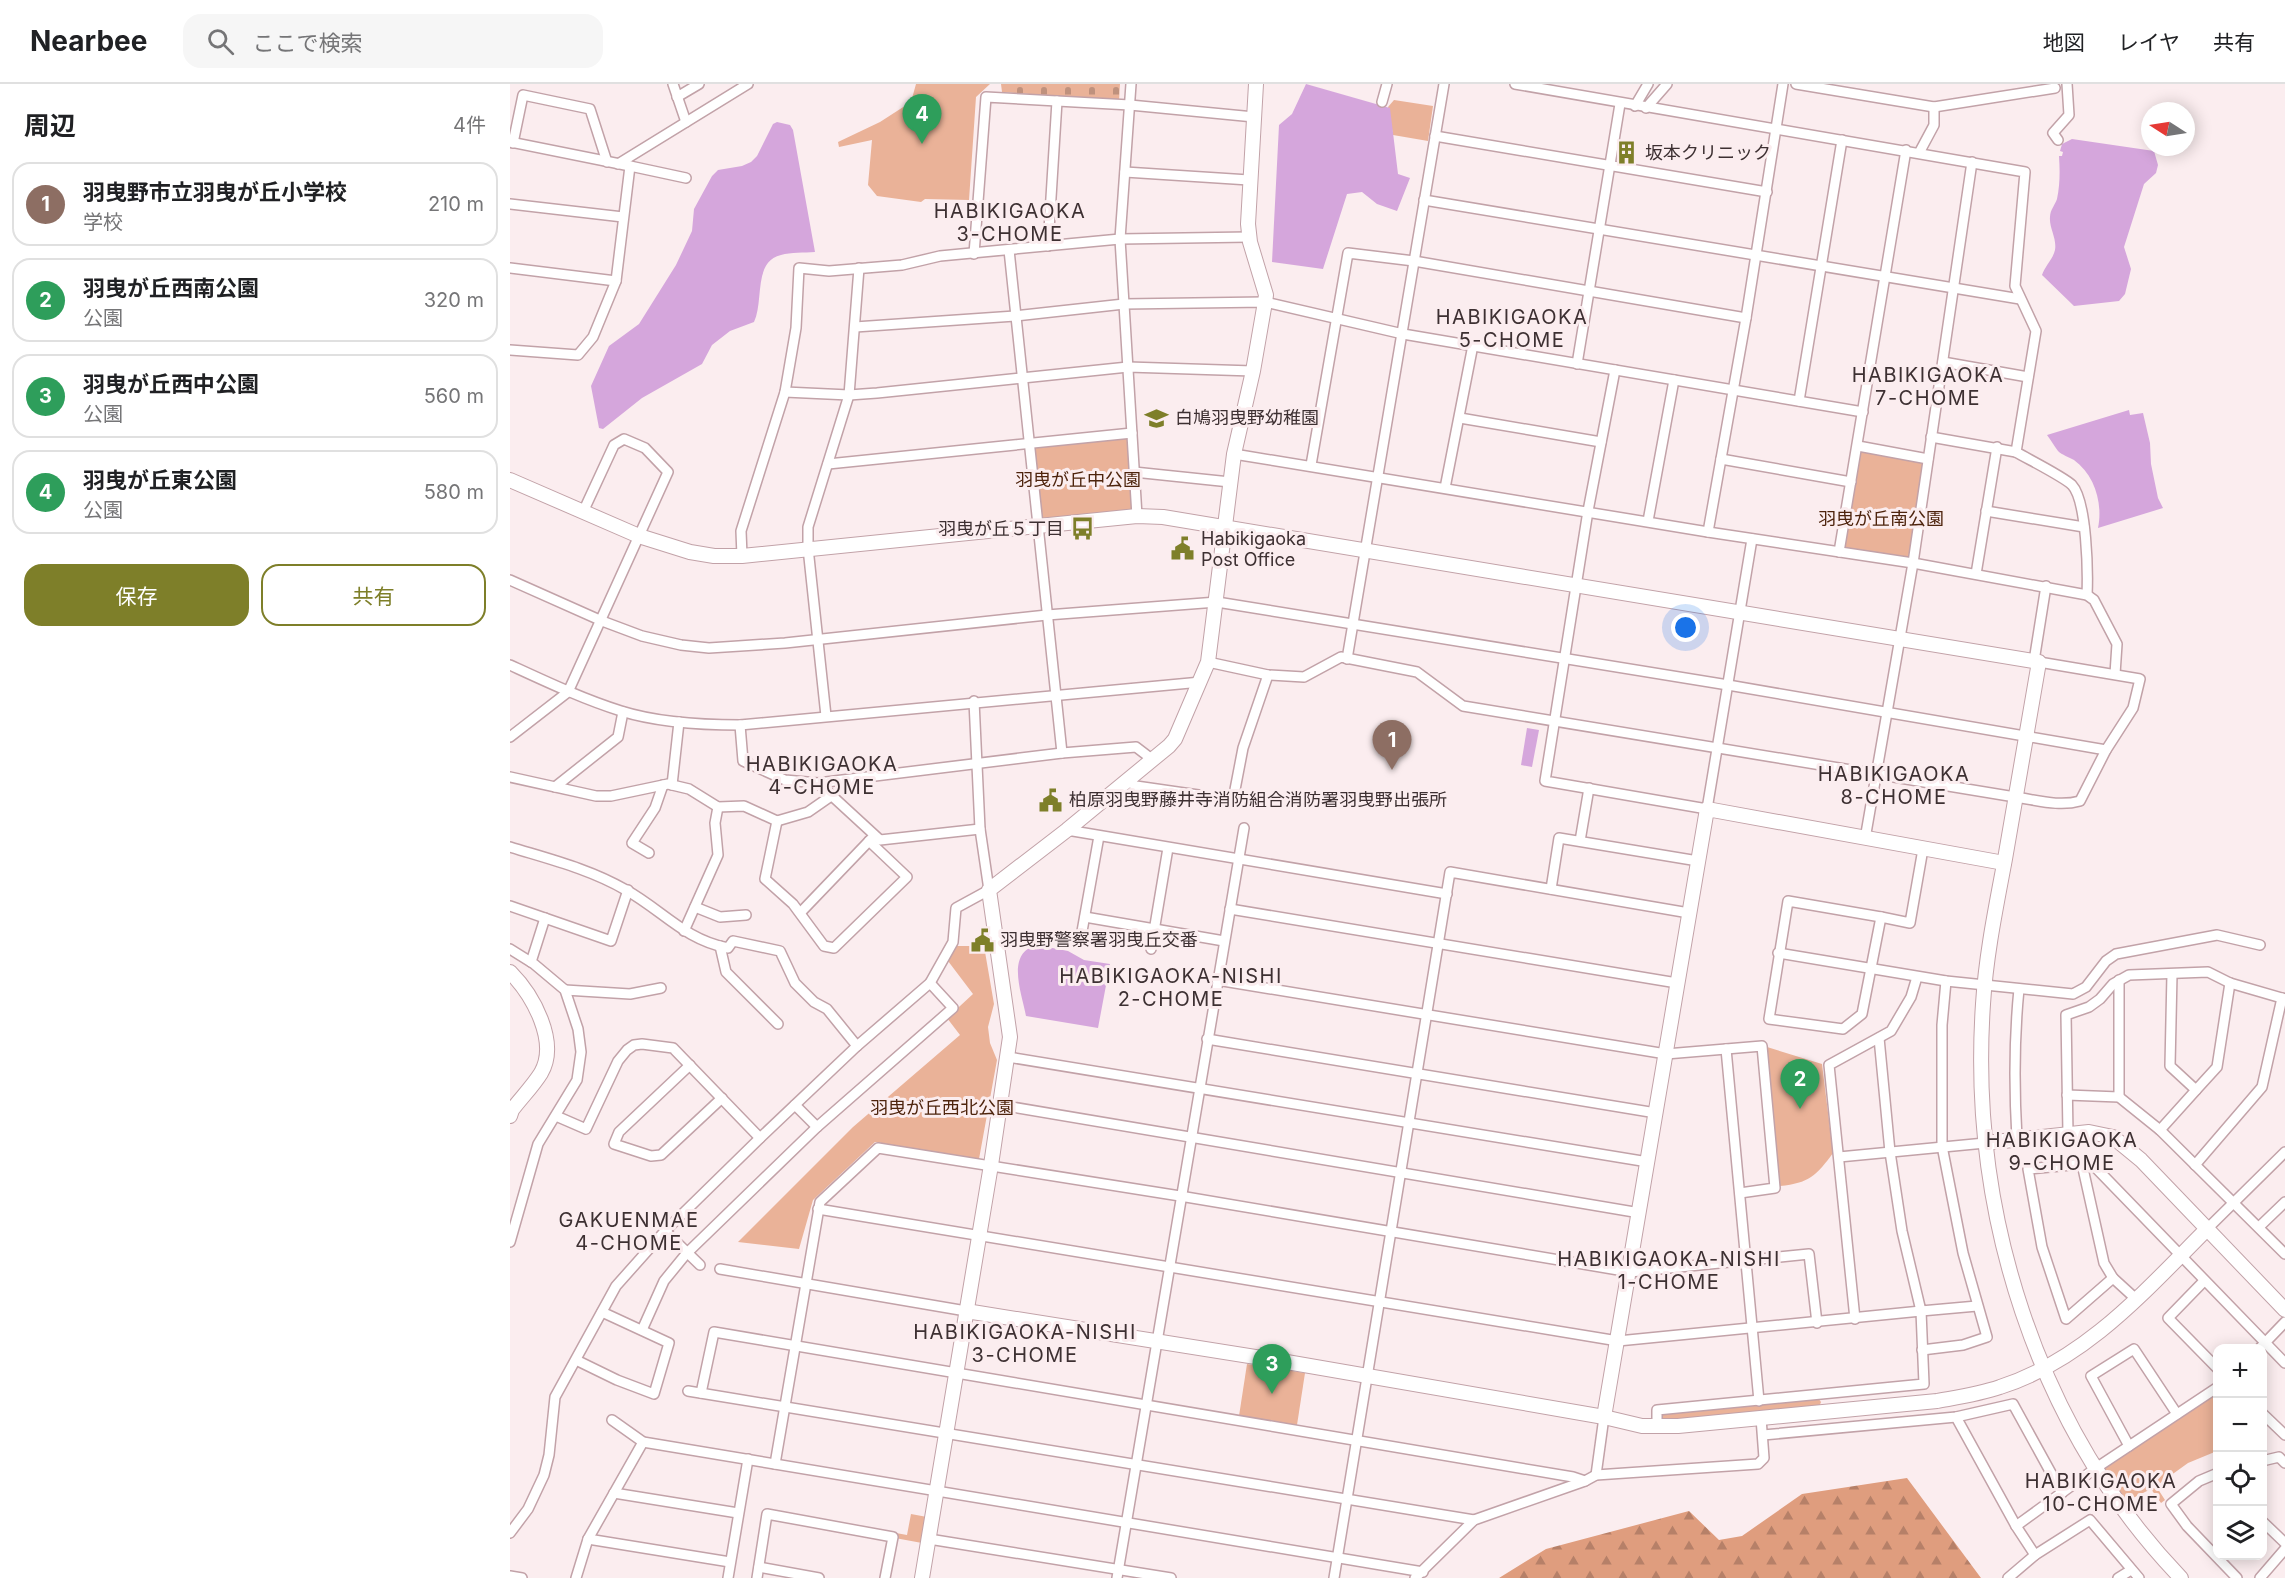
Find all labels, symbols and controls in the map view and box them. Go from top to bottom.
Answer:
search box [183,14,603,68]
text: Nearbee [30,24,147,58]
icon: search [204,25,237,58]
text: ここで検索 [252,30,362,56]
text: 地図 [2043,30,2085,55]
text: レイヤ [2118,30,2180,55]
text: 共有 [2213,30,2255,55]
pin: 4 [902,94,942,144]
north arrow [2141,102,2195,156]
text: 周辺 [24,110,76,141]
text: 4件 [453,113,486,137]
building icon: 坂本クリニック [1614,140,1640,166]
place label: 坂本クリニック [1645,142,1771,163]
text: 羽曳野市立羽曳が丘小学校 [83,179,347,205]
text: 1 [41,192,50,216]
text: 210 m [428,192,484,216]
district label: HABIKIGAOKA 3-CHOME [934,199,1086,246]
text: 学校 [83,210,123,234]
text: 羽曳が丘西南公園 [83,275,259,301]
text: 2 [39,288,52,312]
text: 320 m [424,288,484,312]
district label: HABIKIGAOKA 5-CHOME [1436,305,1588,352]
text: 公園 [83,306,123,330]
district label: HABIKIGAOKA 7-CHOME [1852,363,2004,410]
text: 羽曳が丘西中公園 [83,371,259,397]
text: 3 [39,384,52,408]
text: 560 m [424,384,484,408]
text: 公園 [83,402,123,426]
school or university icon: 白鳩羽曳野幼稚園 [1144,405,1170,431]
place label: 白鳩羽曳野幼稚園 [1175,407,1319,428]
text: 羽曳が丘東公園 [83,467,237,493]
park label: 羽曳が丘中公園 [1015,469,1141,490]
text: 4 [39,480,52,504]
text: 580 m [424,480,484,504]
text: 公園 [83,498,123,522]
park label: 羽曳が丘南公園 [1818,508,1944,529]
bus stop icon: 羽曳が丘５丁目 [1069,516,1095,542]
place label: 羽曳が丘５丁目 [938,518,1064,539]
place label: Habikigaoka Post Office [1201,528,1306,570]
public building icon: Habikigaoka Post Office [1170,536,1196,562]
button: 保存 [24,564,249,626]
button: 共有 [261,564,486,626]
your location [1671,613,1700,642]
pin: 1 [1372,720,1412,770]
district label: HABIKIGAOKA 4-CHOME [746,752,898,799]
district label: HABIKIGAOKA 8-CHOME [1818,762,1970,809]
public building icon: 柏原羽曳野藤井寺消防組合消防署羽曳野出張所 [1038,787,1064,813]
place label: 柏原羽曳野藤井寺消防組合消防署羽曳野出張所 [1069,789,1447,810]
public building icon: 羽曳野警察署羽曳丘交番 [969,927,995,953]
place label: 羽曳野警察署羽曳丘交番 [1000,929,1198,950]
district label: HABIKIGAOKA-NISHI 2-CHOME [1059,964,1283,1011]
pin: 2 [1780,1060,1820,1109]
park label: 羽曳が丘西北公園 [870,1097,1014,1118]
district label: HABIKIGAOKA 9-CHOME [1986,1128,2138,1175]
district label: GAKUENMAE 4-CHOME [558,1208,700,1255]
district label: HABIKIGAOKA-NISHI 1-CHOME [1557,1247,1781,1294]
district label: HABIKIGAOKA-NISHI 3-CHOME [913,1320,1137,1367]
pin: 3 [1252,1344,1292,1394]
map controls [2213,1344,2267,1560]
button: + [2213,1344,2267,1398]
button: − [2213,1398,2267,1452]
button: locate [2213,1452,2267,1506]
district label: HABIKIGAOKA 10-CHOME [2025,1469,2177,1516]
button: layers [2213,1506,2267,1560]

